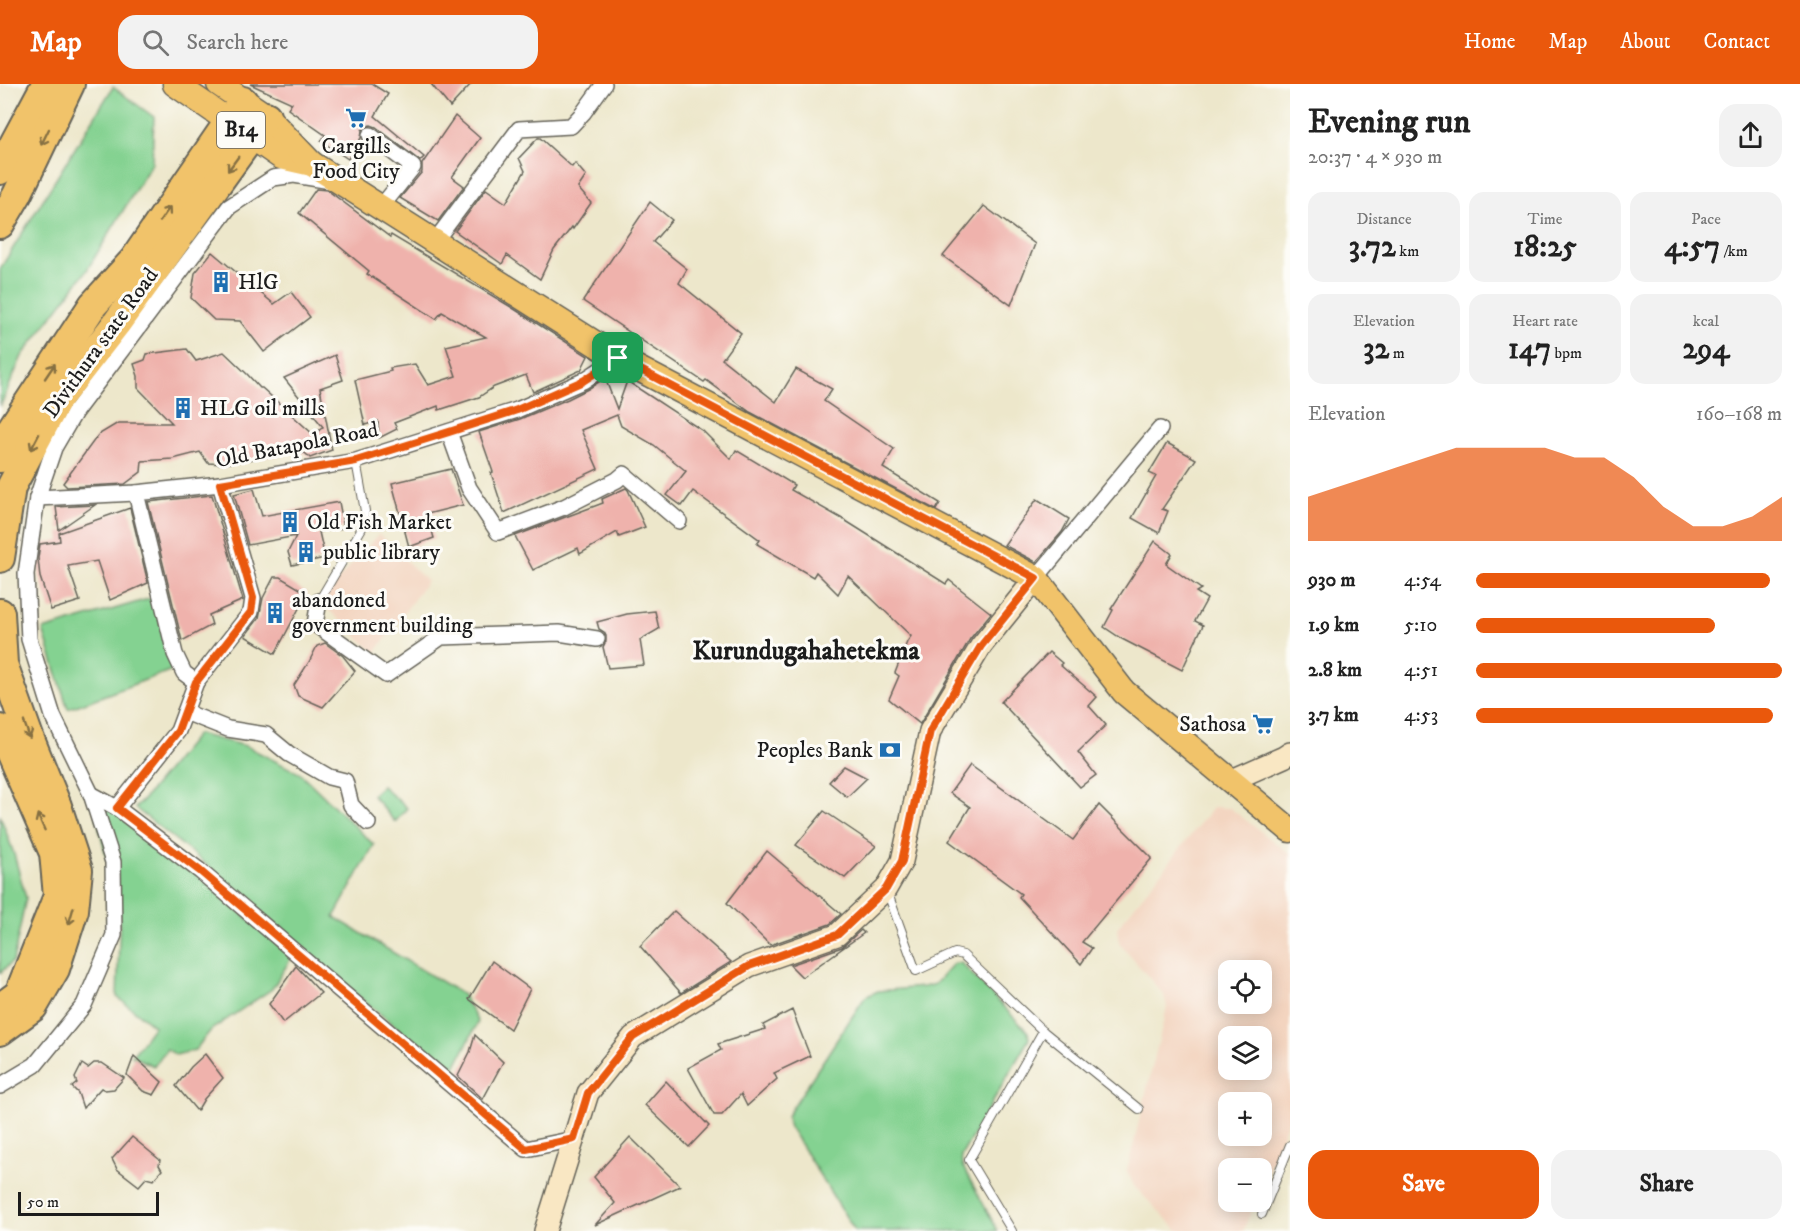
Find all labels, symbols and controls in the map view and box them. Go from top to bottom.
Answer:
search box [118,15,538,69]
text: Map [30,25,82,60]
icon: search [139,26,172,59]
text: Search here [187,29,288,56]
text: Home [1464,29,1516,55]
text: Map [1549,29,1587,55]
text: About [1620,29,1671,55]
text: Contact [1704,29,1770,55]
text: Evening run [1308,102,1470,143]
button: share [1719,104,1782,167]
supermarket icon: Cargills Food City [344,106,368,130]
road number: B14 [217,112,265,148]
one-way arrow [38,127,50,145]
place label: Cargills Food City [312,133,400,185]
text: 20:37 · 4 × 930 m [1308,145,1442,170]
one-way arrow [226,156,239,172]
one-way arrow [159,207,171,223]
text: Distance [1356,209,1412,229]
text: Time [1528,209,1562,229]
text: Pace [1691,209,1721,229]
text: 3.72 [1349,229,1396,266]
text: 18:25 [1513,229,1577,266]
text: 4:57 [1664,229,1720,266]
text: km [1396,241,1419,261]
text: /km [1720,241,1748,261]
street label: Divithura state Road [38,263,164,423]
place label: HlG [238,269,278,296]
building icon: HlG [209,270,233,294]
text: Elevation [1353,311,1415,331]
text: Heart rate [1512,311,1578,331]
text: kcal [1693,311,1719,331]
text: 32 [1363,331,1389,368]
text: 147 [1508,331,1551,368]
text: 294 [1683,331,1729,368]
pin [592,332,643,383]
icon: arrive [601,341,634,374]
text: m [1389,343,1405,363]
text: bpm [1551,343,1582,363]
one-way arrow [44,363,56,380]
place label: HLG oil mills [200,395,325,422]
building icon: HLG oil mills [171,396,195,420]
text: Elevation [1308,402,1385,427]
text: 160–168 m [1696,402,1782,427]
street label: Old Batapola Road [213,416,381,474]
one-way arrow [28,433,40,451]
place label: Old Fish Market [307,509,452,536]
building icon: Old Fish Market [278,510,302,534]
place label: public library [322,539,441,566]
building icon: public library [294,540,318,564]
text: 930 m [1308,568,1356,593]
text: 4:54 [1404,568,1441,593]
place label: abandoned government building [292,587,473,639]
building icon: abandoned government building [263,601,287,625]
text: 1.9 km [1308,613,1359,638]
text: 5:10 [1404,613,1437,638]
district label: Kurundugahahetekma [692,635,921,668]
text: 2.8 km [1308,658,1362,683]
text: 4:51 [1404,658,1438,683]
text: 3.7 km [1308,703,1359,728]
text: 4:53 [1404,703,1438,728]
place label: Sathosa [1179,711,1247,738]
supermarket icon: Sathosa [1251,712,1275,736]
one-way arrow [22,721,33,739]
place label: Peoples Bank [756,737,873,764]
bank icon: Peoples Bank [878,738,902,762]
one-way arrow [35,814,46,832]
one-way arrow [65,906,77,925]
map controls [1218,960,1272,1212]
button: locate [1218,960,1272,1014]
button: layers [1218,1026,1272,1080]
button: + [1218,1092,1272,1146]
button: Save [1308,1150,1539,1219]
button: Share [1551,1150,1782,1219]
button: − [1218,1158,1272,1212]
scale bar [18,1189,159,1216]
text: 50 m [27,1192,59,1212]

